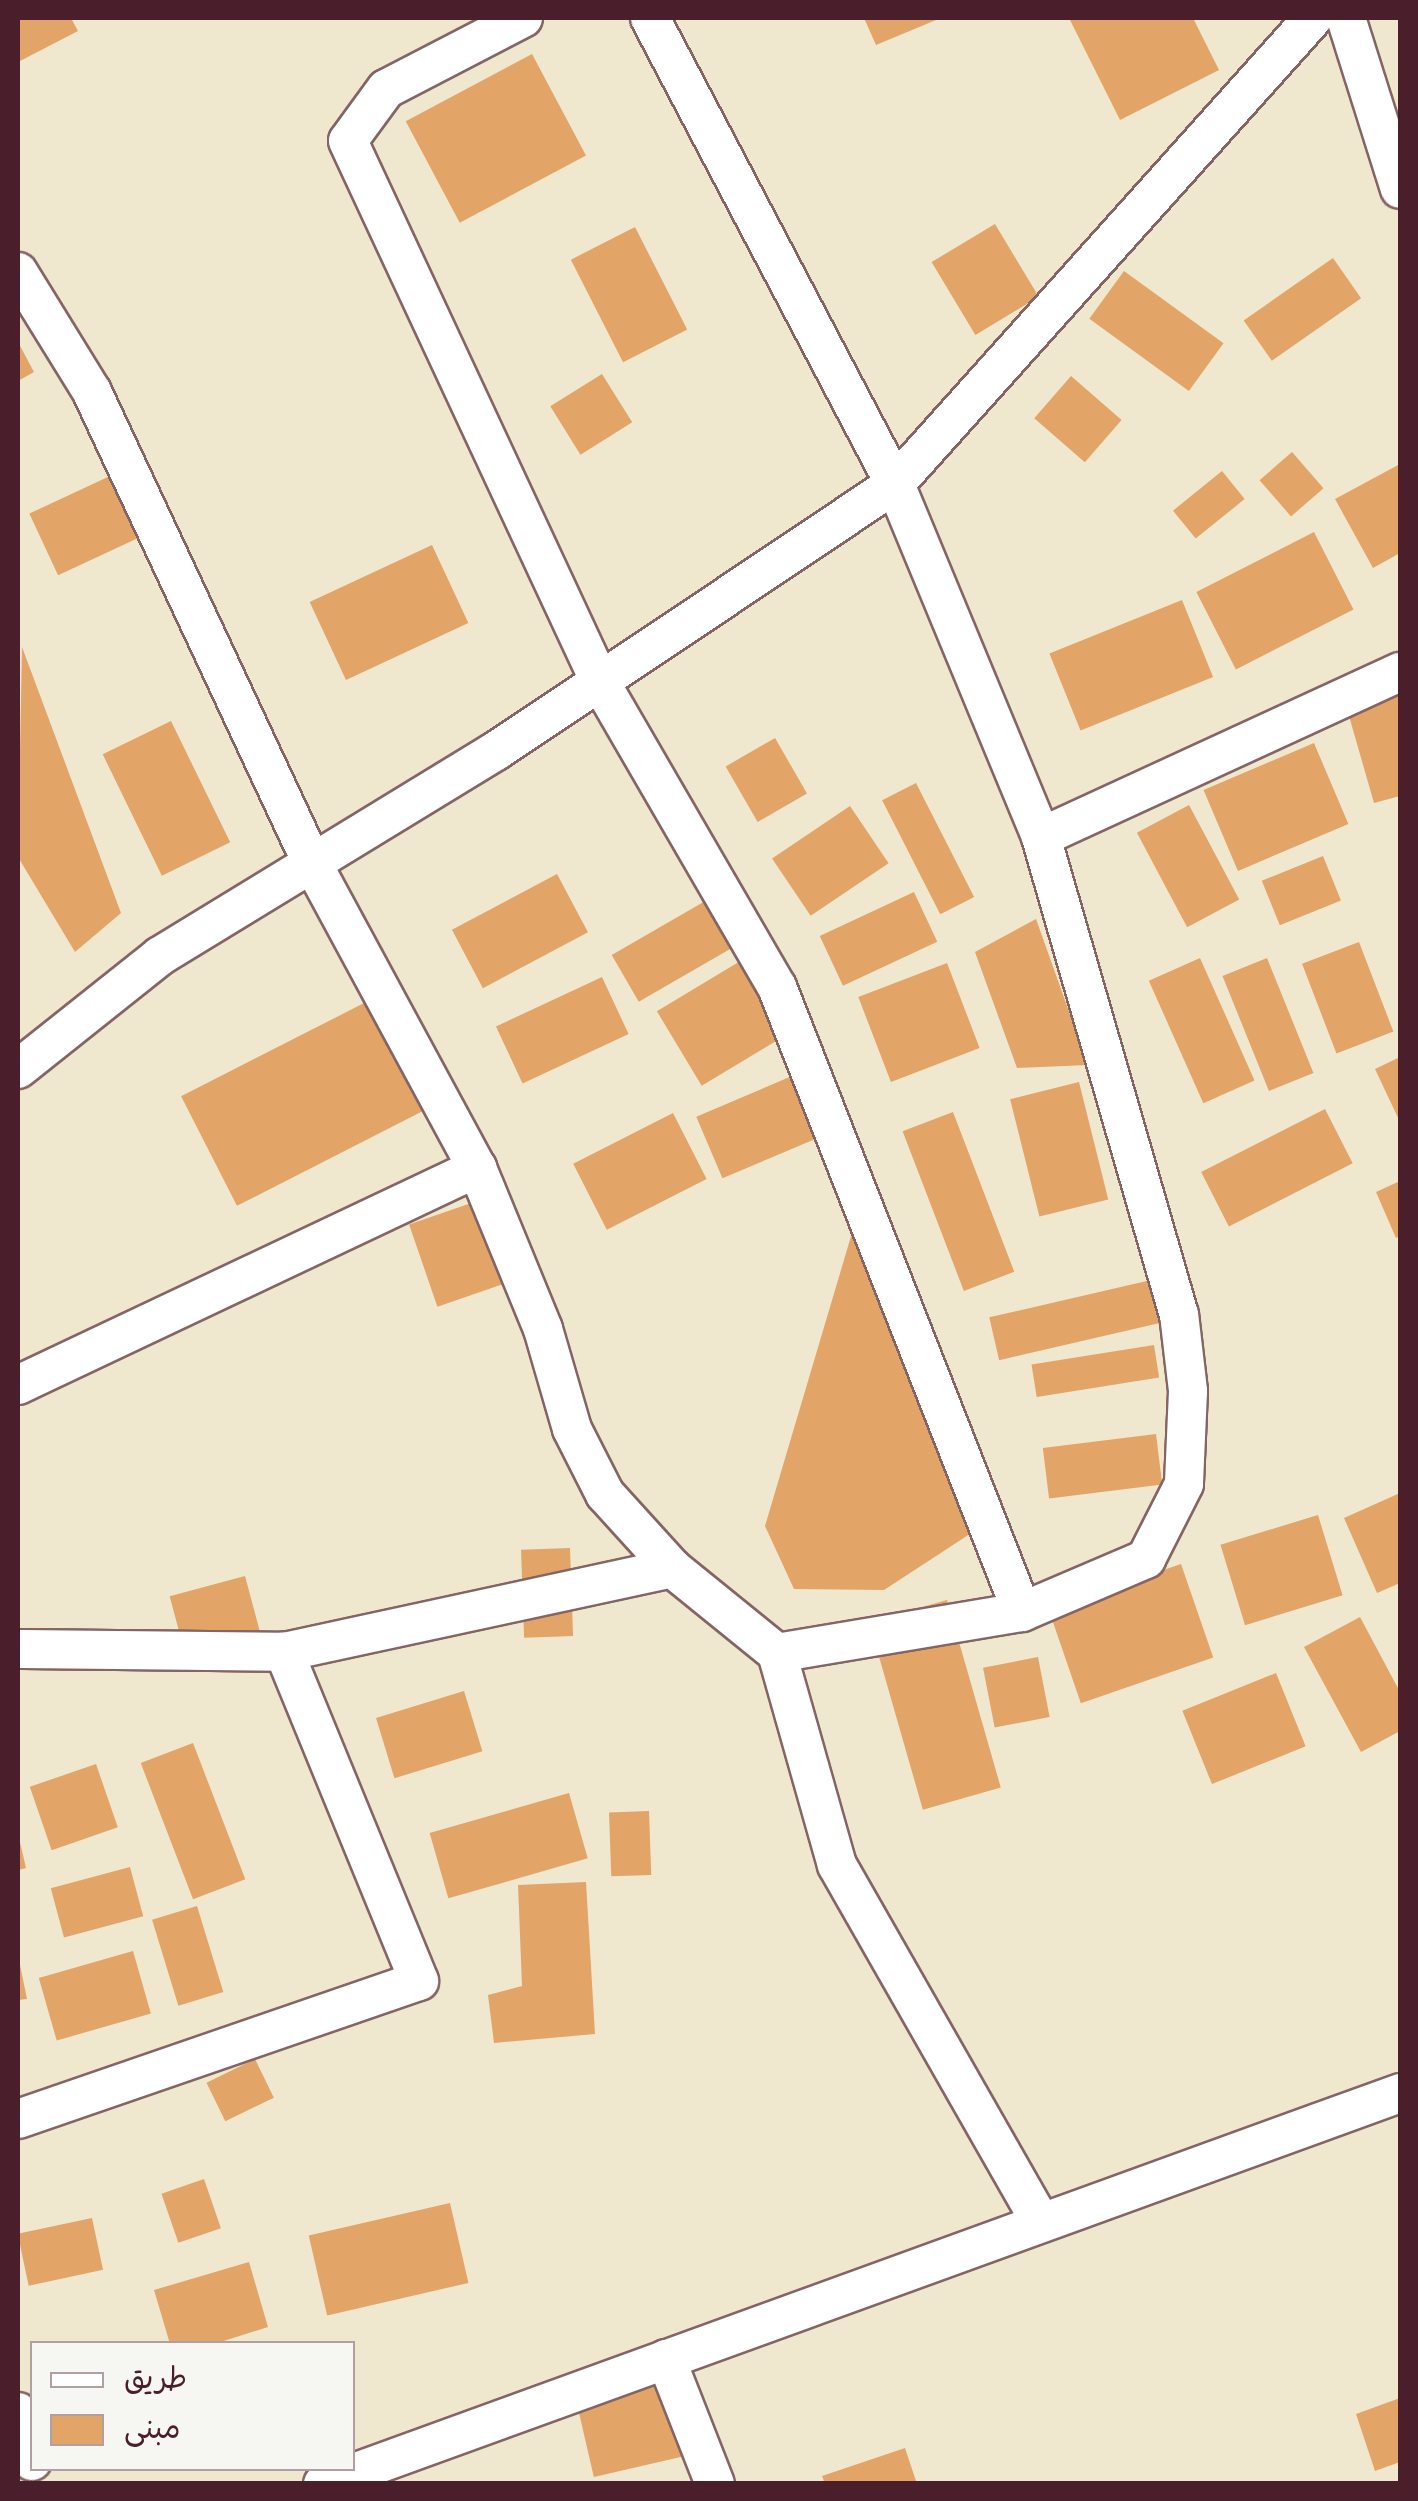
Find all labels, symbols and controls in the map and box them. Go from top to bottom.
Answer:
legend [30,2341,355,2471]
text: طريق [124,2365,187,2400]
text: مبنى [124,2415,180,2450]

